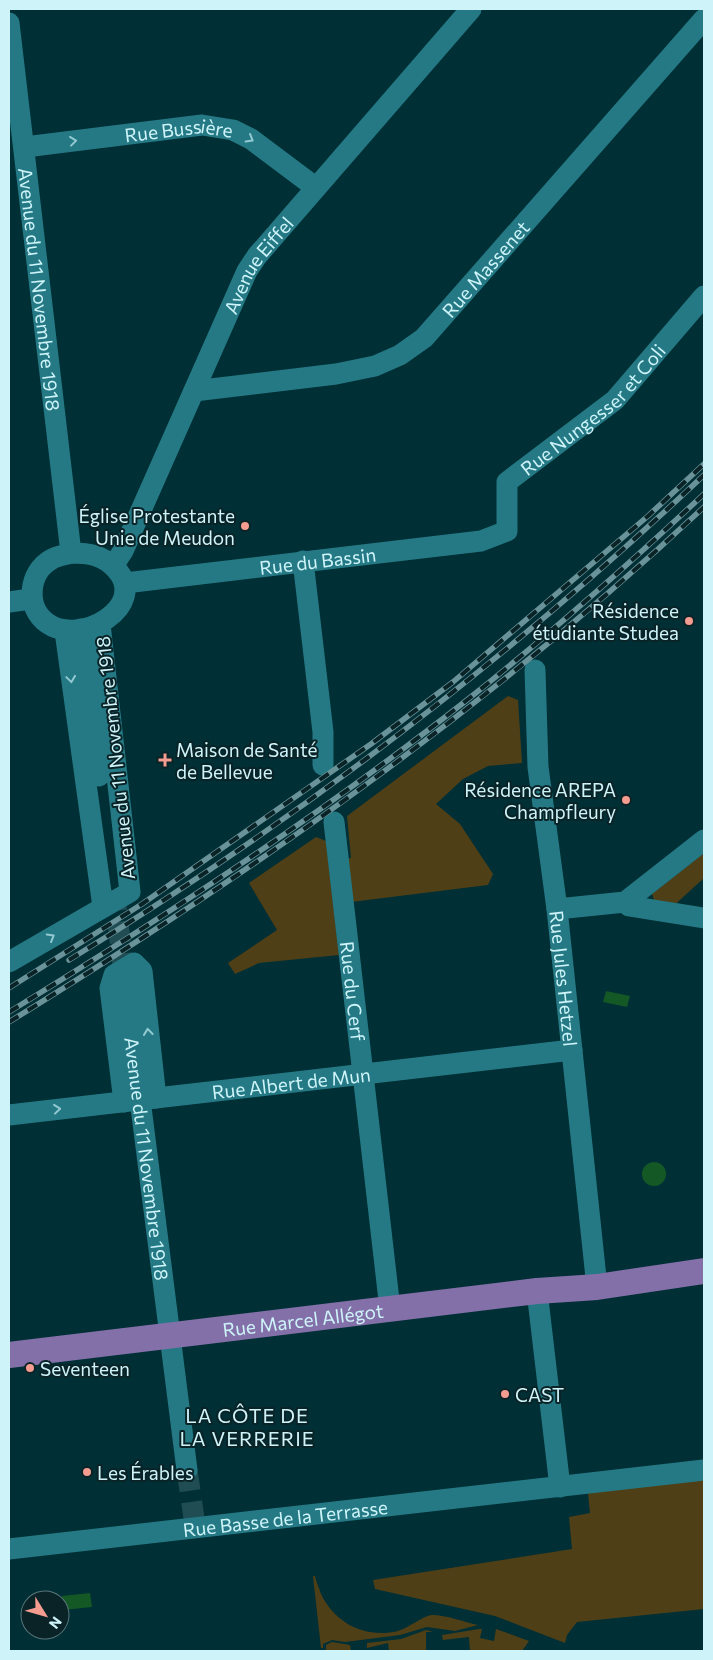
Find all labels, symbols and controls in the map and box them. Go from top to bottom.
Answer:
street label: Rue Bussière [123,114,235,146]
one-way arrow [244,132,253,142]
one-way arrow [69,136,77,147]
street label: Avenue du 11 Novembre 1918 [14,166,66,412]
street label: Avenue Eiffel [218,212,298,317]
street label: Rue Massenet [437,215,534,321]
street label: Rue Nungesser et Coli [515,339,670,480]
place label: Église Protestante Unie de Meudon [78,504,235,549]
marker: Église Protestante Unie de Meudon [239,520,251,532]
street label: Rue du Bassin [258,542,377,579]
place label: Résidence étudiante Studea [532,599,679,644]
marker: Résidence étudiante Studea [683,615,695,627]
street label: Avenue du 11 Novembre 1918 [91,635,139,881]
one-way arrow [65,675,76,683]
place label: Maison de Santé de Bellevue [176,738,318,783]
marker: Maison de Santé de Bellevue [158,753,172,767]
place label: Résidence AREPA Champfleury [464,778,616,823]
marker: Résidence AREPA Champfleury [620,794,632,806]
street label: Rue Jules Hetzel [546,909,583,1047]
one-way arrow [46,934,55,944]
street label: Rue du Cerf [336,940,371,1043]
one-way arrow [143,1028,154,1036]
street label: Avenue du 11 Novembre 1918 [121,1036,174,1282]
street label: Rue Albert de Mun [211,1062,372,1103]
one-way arrow [54,1104,62,1115]
street label: Rue Marcel Allégot [221,1298,385,1341]
place label: Seventeen [40,1357,130,1380]
marker: Seventeen [24,1362,36,1374]
place label: CAST [515,1383,564,1406]
marker: CAST [499,1388,511,1400]
district label: LA CÔTE DE LA VERRERIE [179,1403,315,1450]
place label: Les Érables [97,1461,194,1484]
marker: Les Érables [81,1466,93,1478]
street label: Rue Basse de la Terrasse [182,1495,389,1541]
north arrow [20,1590,70,1640]
text: N [46,1614,66,1632]

